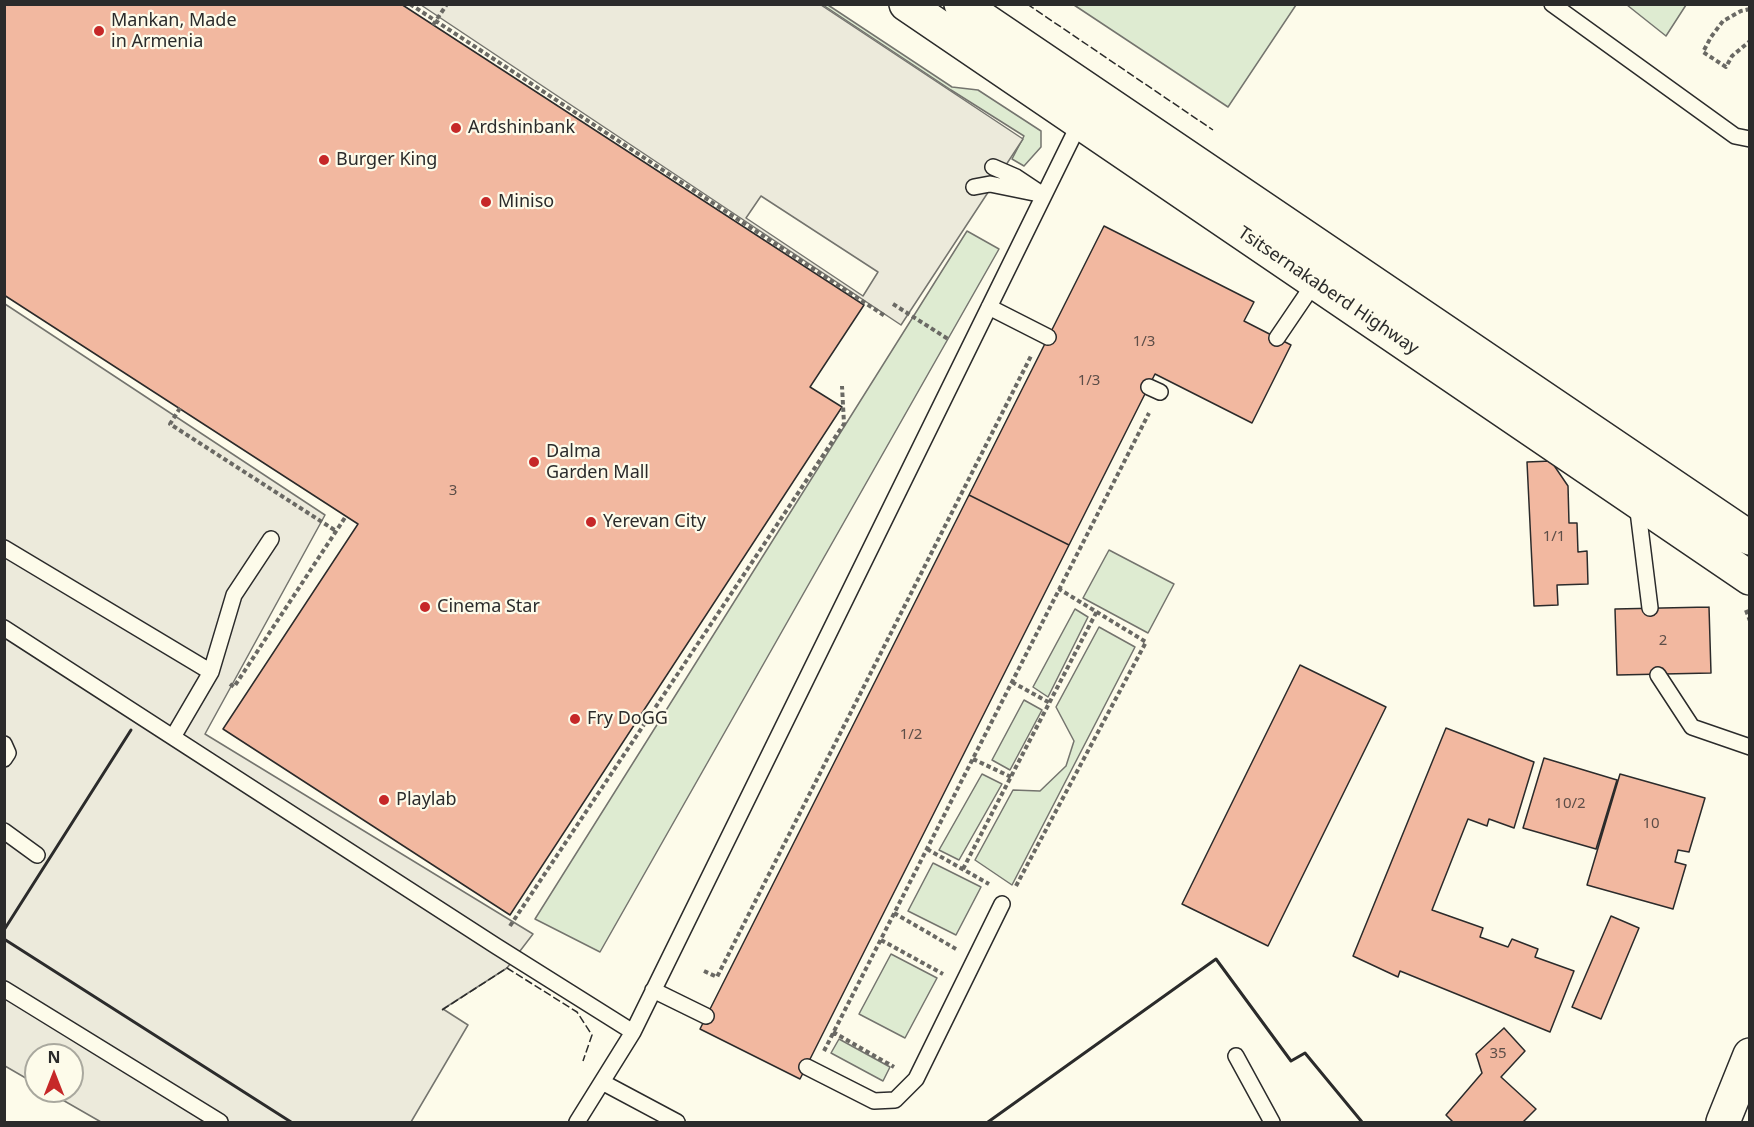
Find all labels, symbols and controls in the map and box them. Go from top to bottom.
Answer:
place label: Mankan, Made in Armenia [111,10,237,52]
marker: Mankan, Made in Armenia [92,24,106,38]
place label: Ardshinbank [468,117,575,139]
marker: Ardshinbank [449,121,463,135]
place label: Burger King [336,149,437,171]
marker: Burger King [317,153,331,167]
place label: Miniso [498,191,554,213]
marker: Miniso [479,195,493,209]
street label: Tsitsernakaberd Highway [1233,222,1423,360]
house number: 1/3 [1133,333,1155,351]
house number: 1/3 [1078,372,1100,390]
place label: Dalma Garden Mall [546,441,649,484]
marker: Dalma Garden Mall [527,455,541,469]
house number: 3 [449,482,457,500]
place label: Yerevan City [603,511,706,533]
marker: Yerevan City [584,515,598,529]
house number: 1/1 [1543,528,1565,546]
place label: Cinema Star [437,596,540,618]
marker: Cinema Star [418,600,432,614]
house number: 2 [1659,632,1667,650]
place label: Fry DoGG [587,708,668,730]
marker: Fry DoGG [568,712,582,726]
house number: 1/2 [900,726,922,744]
place label: Playlab [396,789,457,811]
marker: Playlab [377,793,391,807]
house number: 10/2 [1554,795,1586,813]
house number: 10 [1642,815,1660,833]
north arrow [24,1043,84,1103]
house number: 35 [1489,1045,1507,1063]
text: N [47,1046,61,1068]

